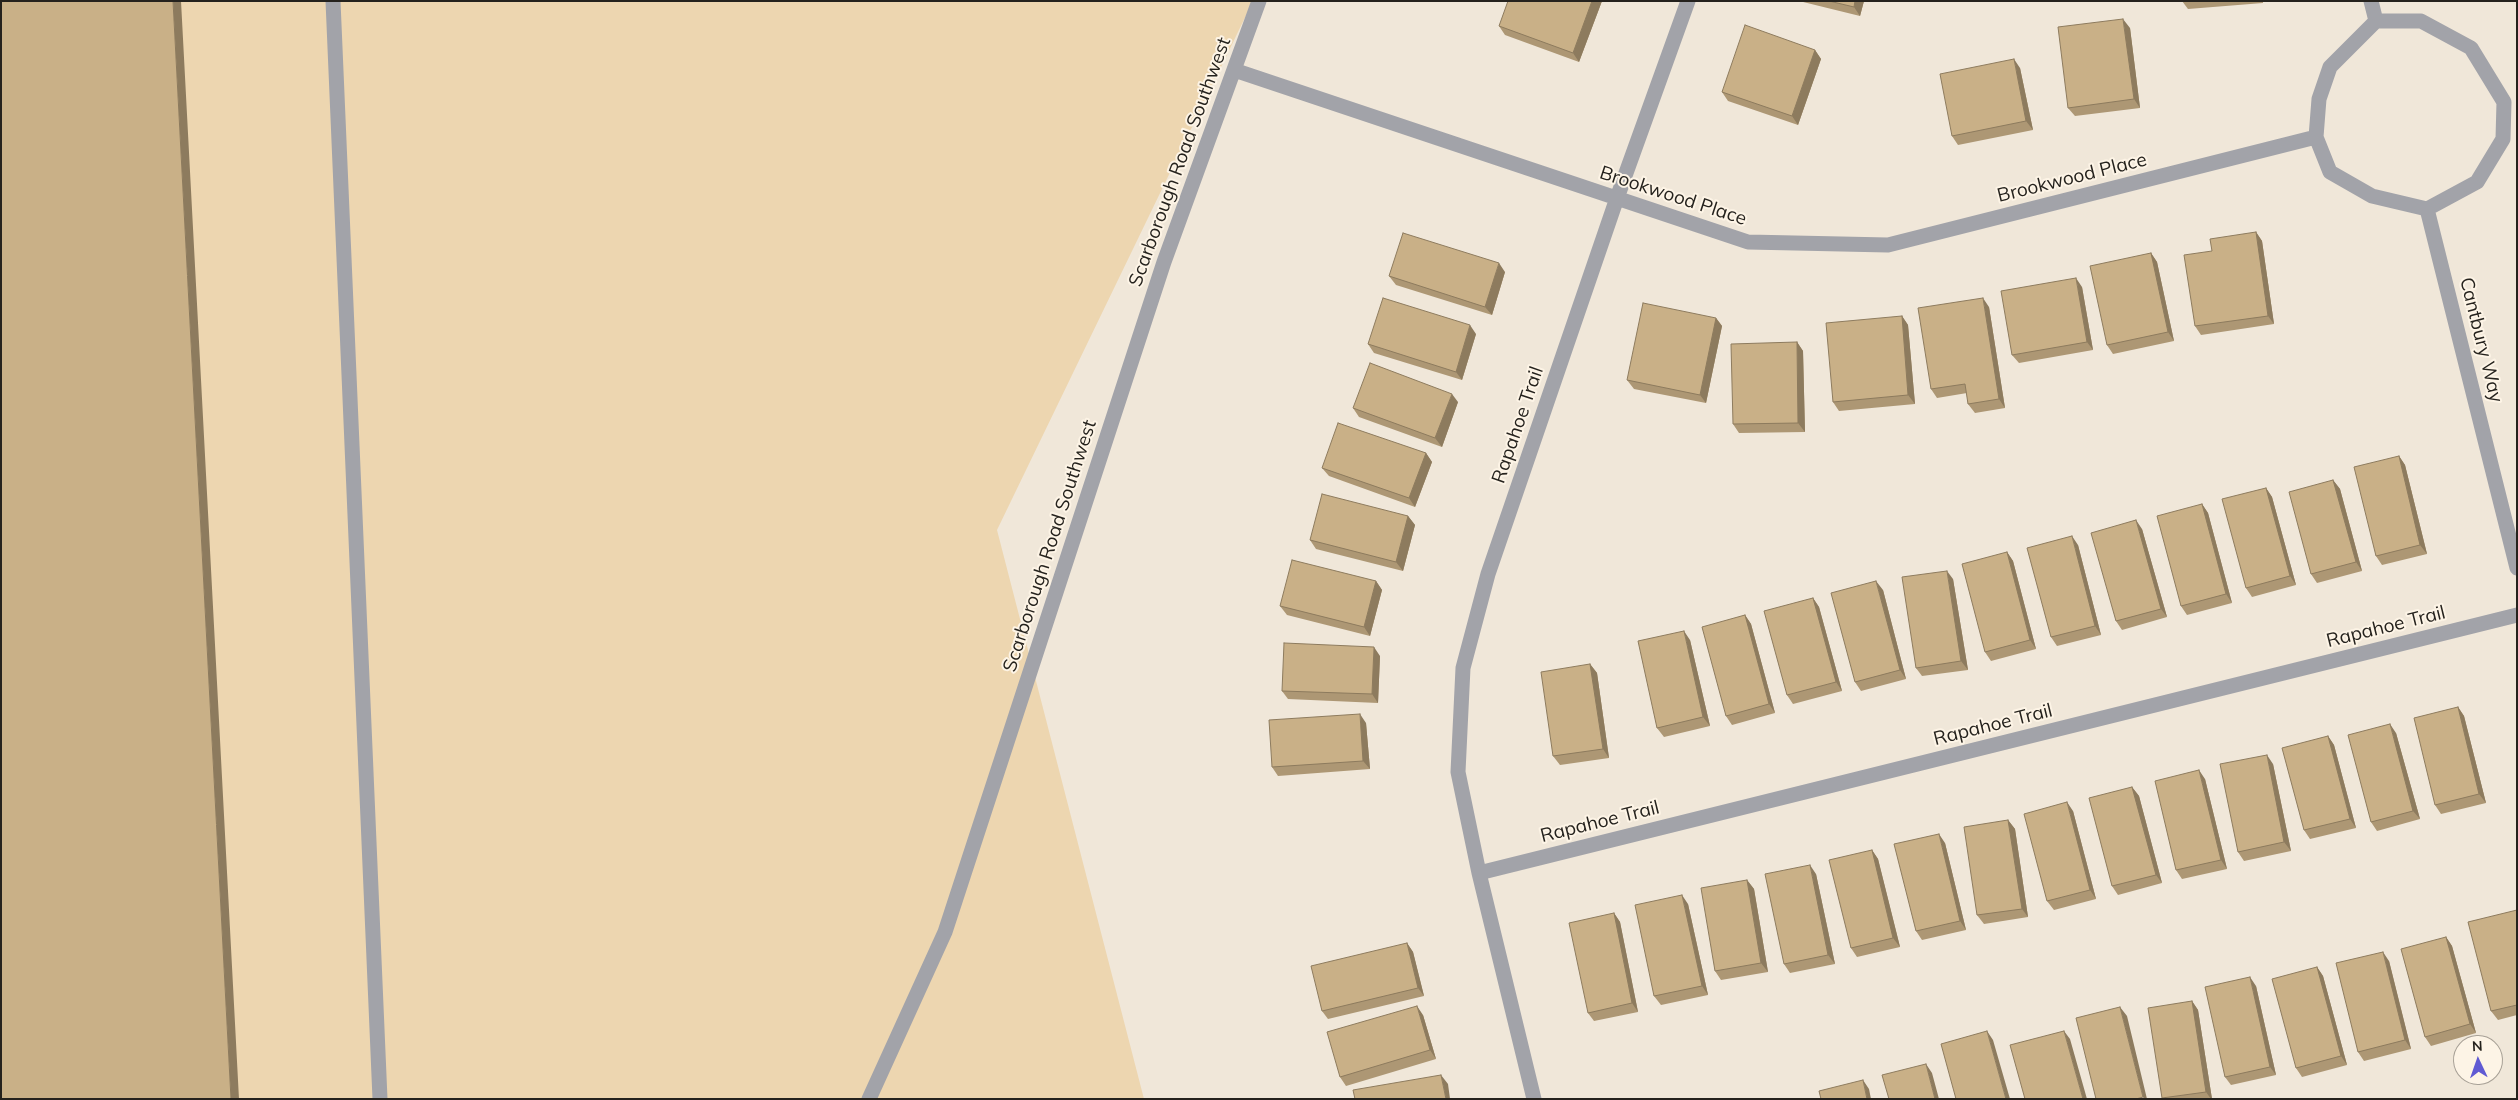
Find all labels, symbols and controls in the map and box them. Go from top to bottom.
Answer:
street label: Scarborough Road Southwest [1124,34,1236,290]
street label: Brookwood Place [1995,148,2149,208]
street label: Brookwood Place [1597,161,1749,231]
street label: Cantbury Way [2454,275,2508,405]
street label: Rapahoe Trail [1487,364,1549,486]
street label: Scarborough Road Southwest [998,417,1102,675]
street label: Rapahoe Trail [2324,601,2448,653]
street label: Rapahoe Trail [1931,699,2055,751]
street label: Rapahoe Trail [1538,796,1662,848]
north arrow [2453,1035,2503,1085]
text: N [2472,1037,2483,1055]

